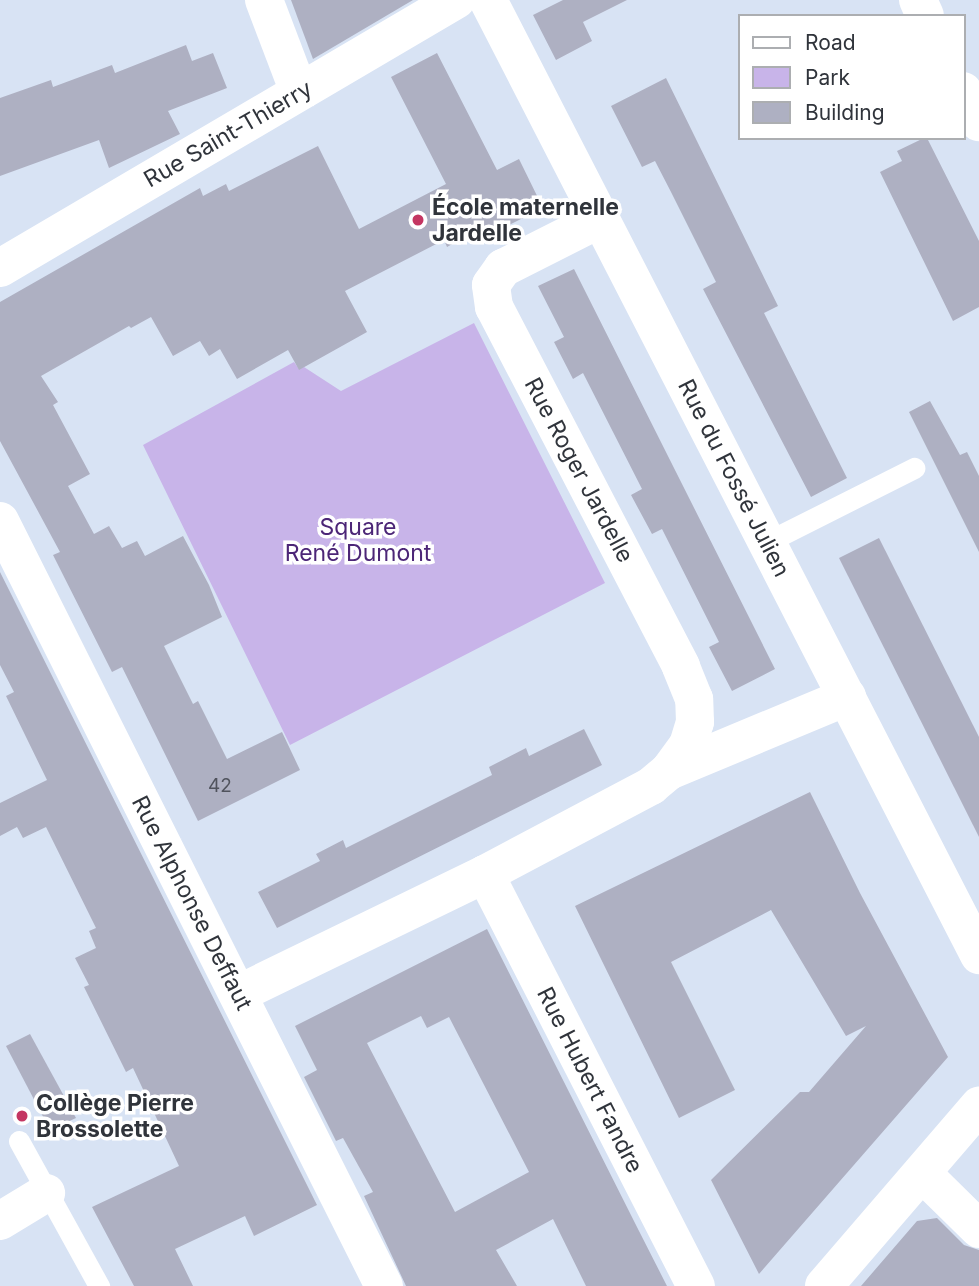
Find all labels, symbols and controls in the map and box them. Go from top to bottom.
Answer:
legend [738,14,965,140]
text: Road [805,30,856,55]
text: Park [805,65,850,90]
street label: Rue Saint-Thierry [139,75,317,193]
text: Building [805,100,885,125]
place label: École maternelle Jardelle [432,193,619,247]
marker: École maternelle Jardelle [410,212,426,228]
street label: Rue Roger Jardelle [519,373,639,567]
street label: Rue du Fossé Julien [672,375,796,581]
park label: Square René Dumont [285,513,431,567]
house number: 42 [208,775,232,797]
street label: Rue Alphonse Deffaut [126,791,258,1015]
street label: Rue Hubert Fandre [531,983,649,1177]
place label: Collège Pierre Brossolette [36,1089,194,1143]
marker: Collège Pierre Brossolette [14,1108,30,1124]

